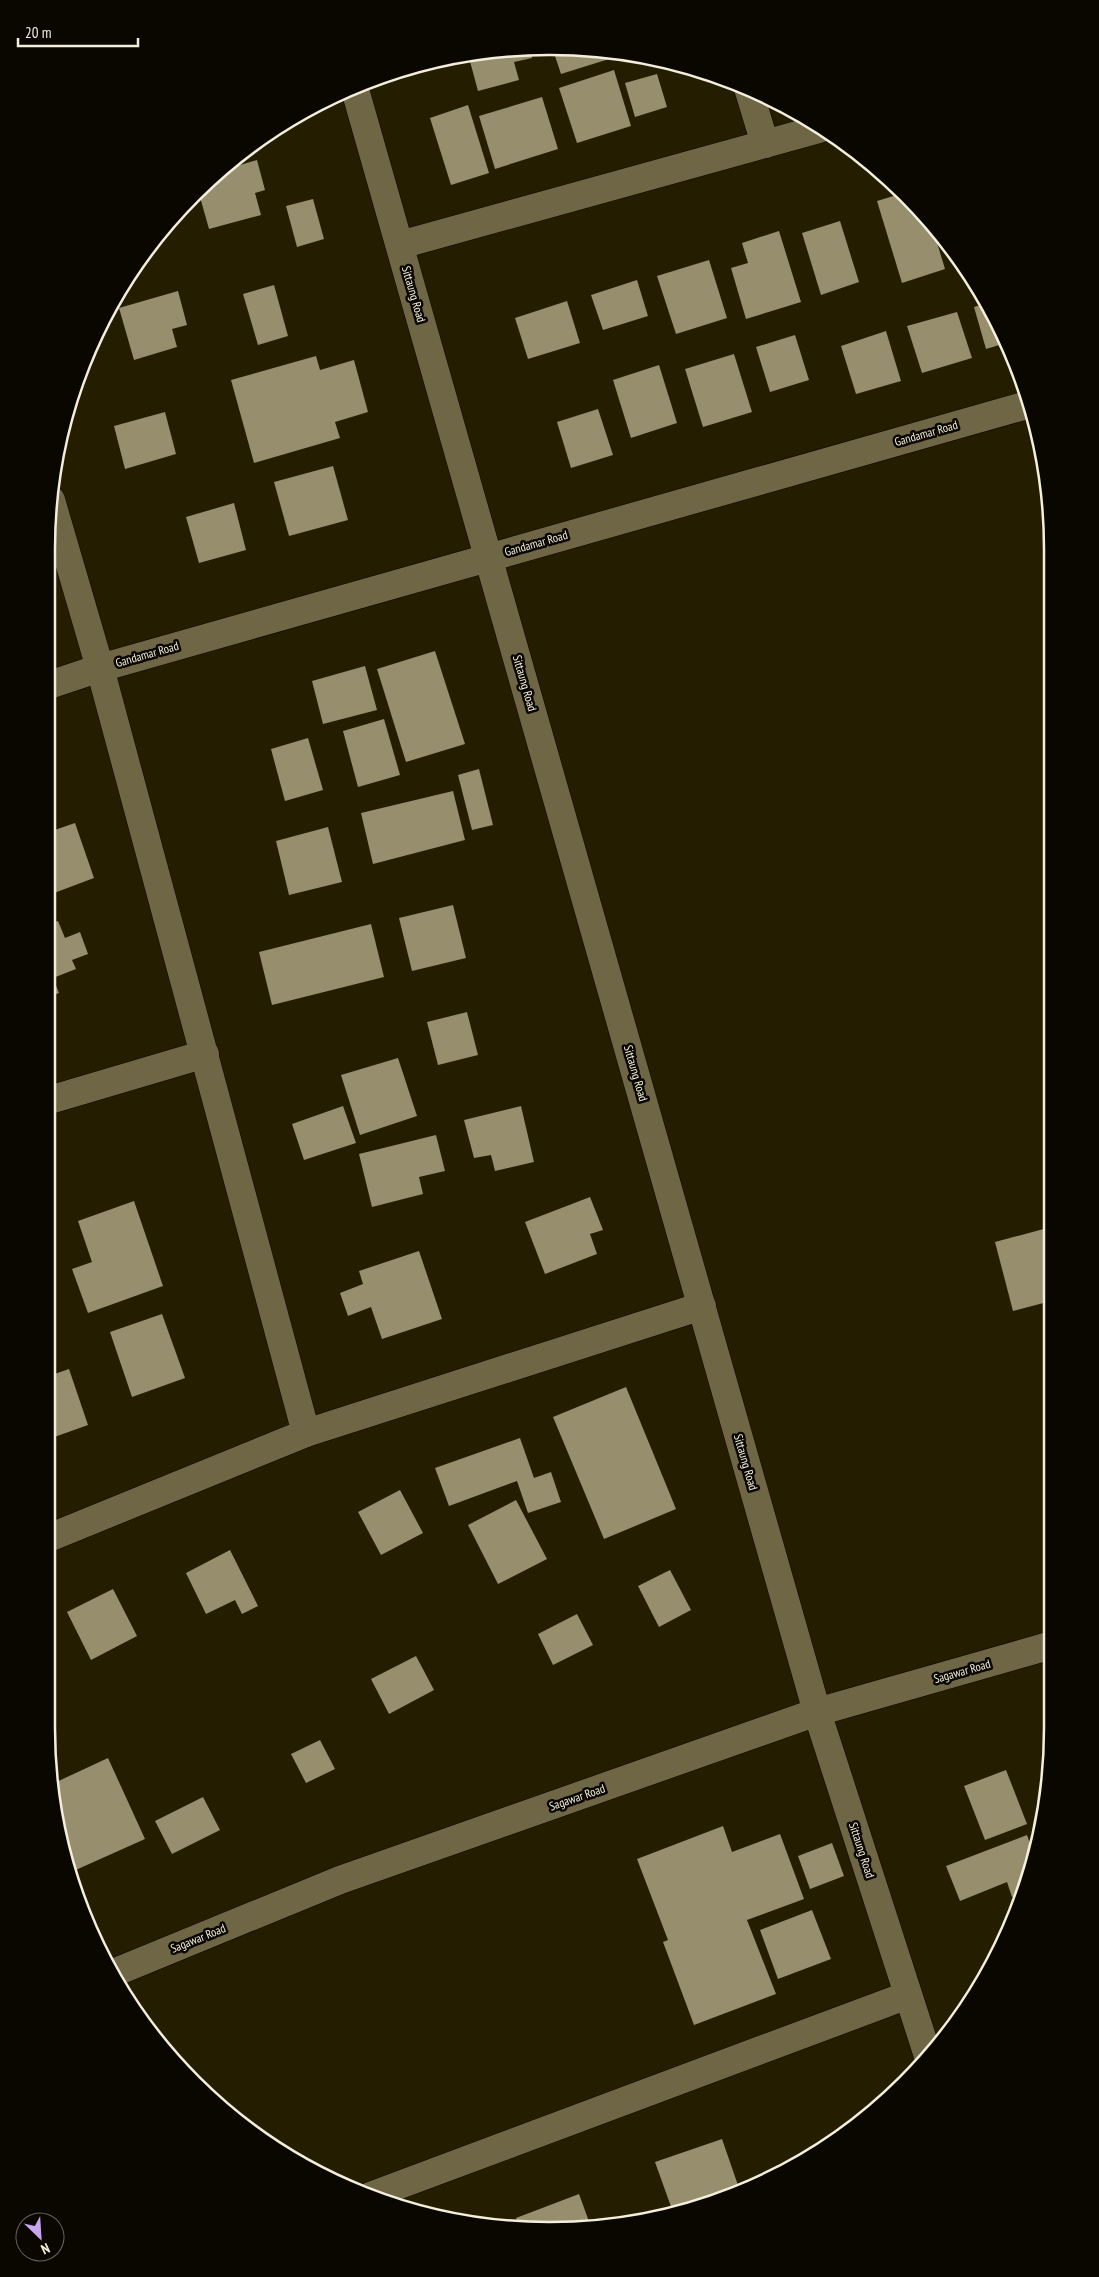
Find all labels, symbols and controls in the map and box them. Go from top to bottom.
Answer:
scale bar [18,15,138,47]
text: 20 m [25,23,51,42]
street label: Sittaung Road [399,264,429,324]
street label: Gandamar Road [893,417,959,449]
street label: Gandamar Road [503,527,569,559]
street label: Gandamar Road [114,638,180,670]
street label: Sittaung Road [510,653,540,713]
street label: Sittaung Road [621,1043,651,1103]
street label: Sittaung Road [731,1432,761,1492]
street label: Sagawar Road [932,1656,992,1686]
street label: Sagawar Road [547,1780,607,1814]
street label: Sittaung Road [846,1820,878,1880]
street label: Sagawar Road [168,1920,228,1956]
north arrow [15,2212,65,2262]
text: N [38,2239,53,2259]

